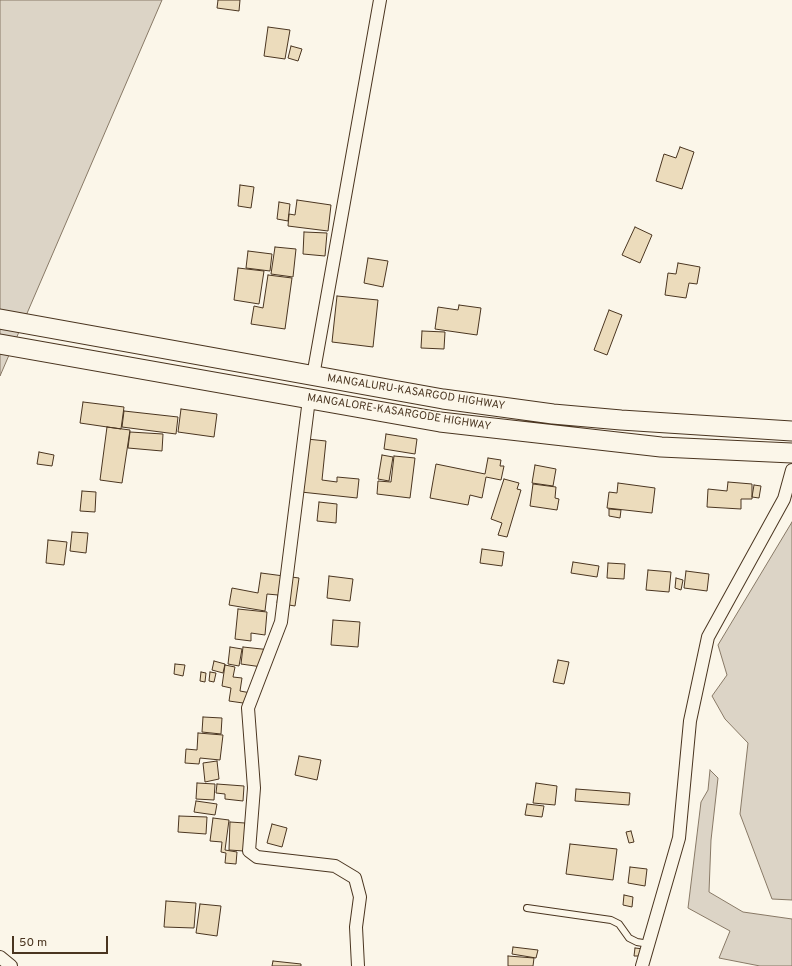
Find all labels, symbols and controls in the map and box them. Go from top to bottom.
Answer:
street label: MANGALURU-KASARGOD HIGHWAY [326,372,506,414]
street label: MANGALORE-KASARGODE HIGHWAY [306,392,492,434]
scale bar [14,928,110,954]
text: 50 m [19,935,47,951]

